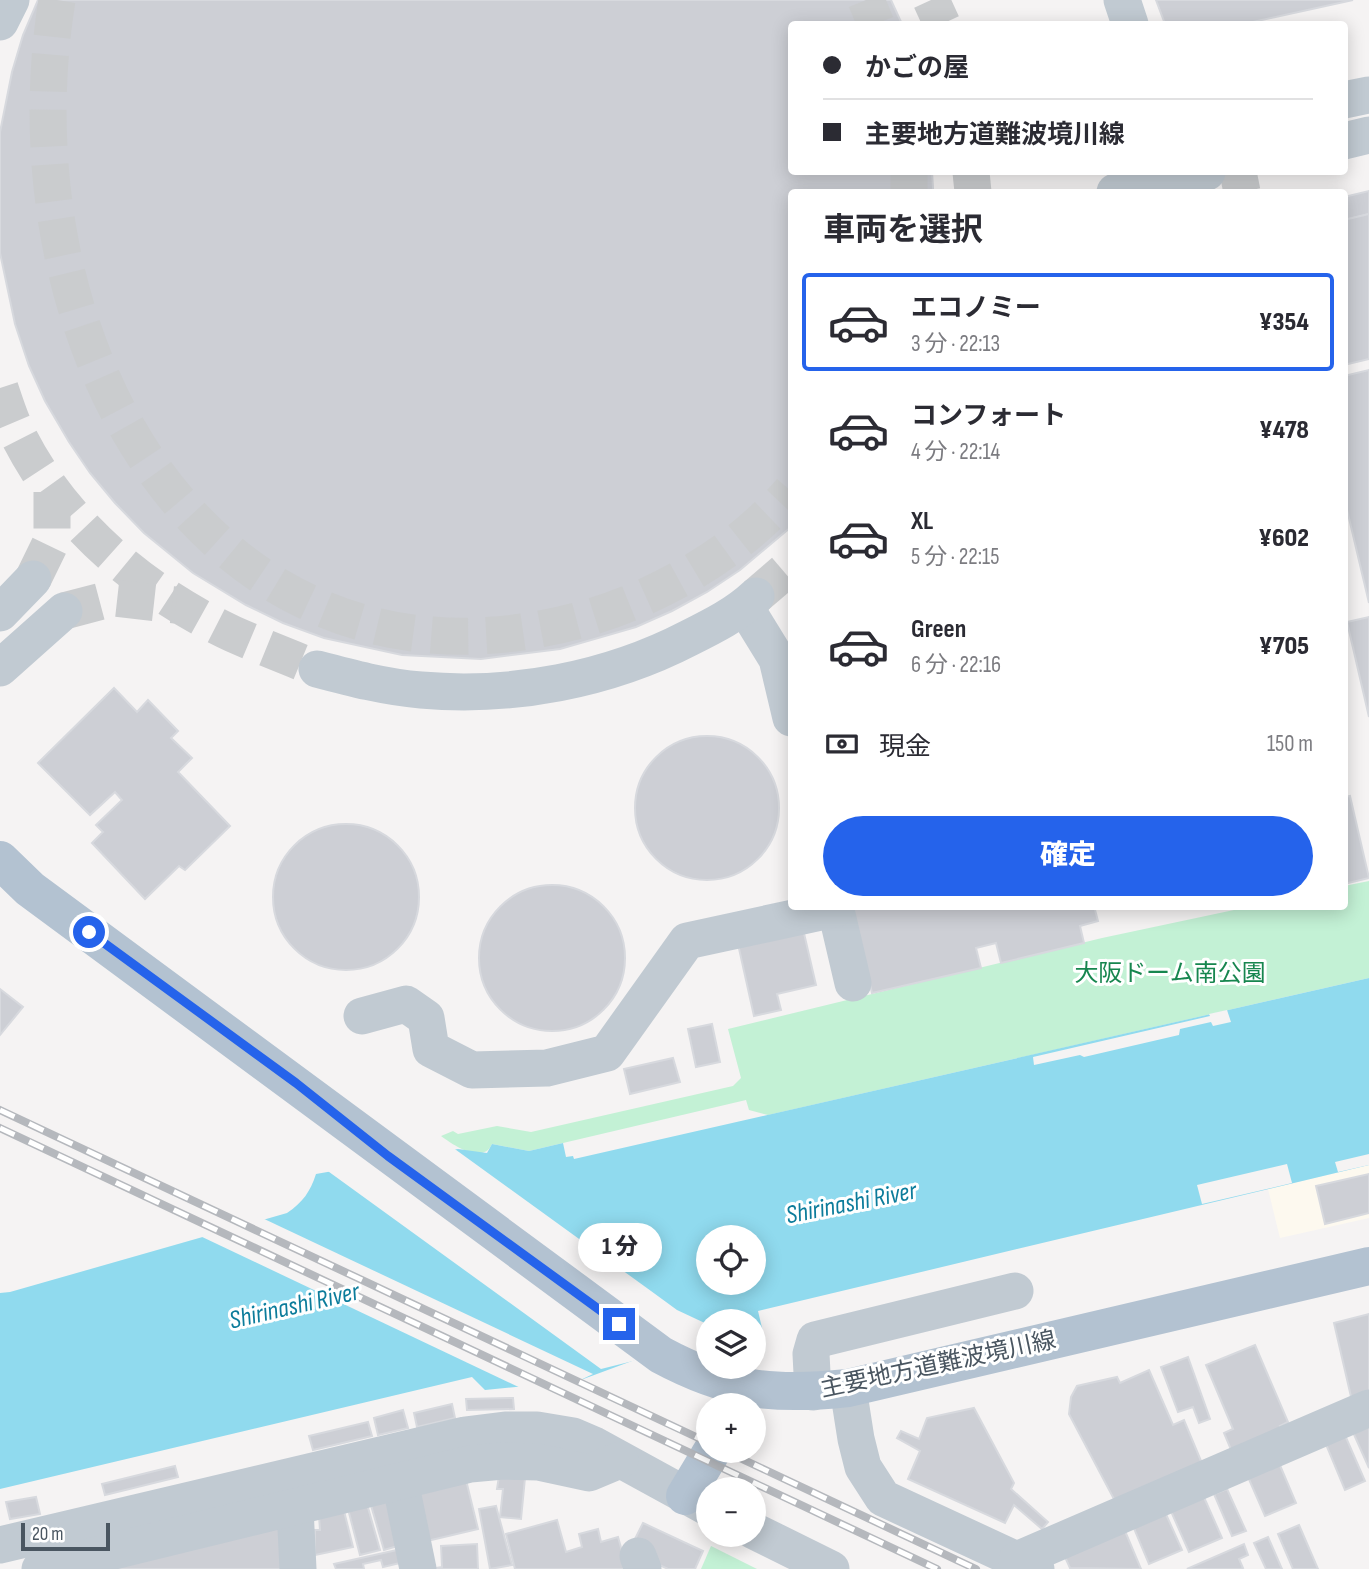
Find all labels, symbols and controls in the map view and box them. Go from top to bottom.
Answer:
text: かごの屋 [865,53,969,84]
text: 主要地方道難波境川線 [865,120,1125,151]
text: 車両を選択 [823,211,983,250]
icon: car [827,291,890,354]
text: エコノミー [911,293,1041,324]
text: ¥354 [1259,307,1309,338]
text: 3 分 · 22:13 [911,330,1000,358]
icon: car [827,399,890,462]
text: コンフォート [911,401,1066,432]
text: ¥478 [1259,415,1309,446]
text: 4 分 · 22:14 [911,438,1000,466]
text: XL [911,506,933,537]
icon: car [827,507,890,570]
text: ¥602 [1258,523,1309,554]
text: 5 分 · 22:15 [911,543,999,571]
text: Green [911,614,966,645]
icon: car [827,615,890,678]
text: ¥705 [1259,631,1309,662]
text: 6 分 · 22:16 [911,651,1001,679]
icon: cash [823,725,861,763]
text: 150 m [1267,730,1313,758]
text: 現金 [879,732,931,763]
button: 確定 [823,816,1313,896]
route start [73,916,105,948]
park label: 大阪ドーム南公園 [1074,959,1266,988]
water label: Shirinashi River [783,1175,921,1231]
callout: 1 分 [577,1222,661,1272]
map controls [696,1225,766,1547]
button: locate [696,1225,766,1295]
text: 1 分 [602,1233,638,1261]
water label: Shirinashi River [226,1276,364,1336]
route end [603,1308,635,1340]
button: layers [696,1309,766,1379]
street label: 主要地方道難波境川線 [818,1325,1058,1404]
button: + [696,1393,766,1463]
button: − [696,1477,766,1547]
scale bar [21,1520,110,1552]
text: 20 m [32,1523,64,1546]

